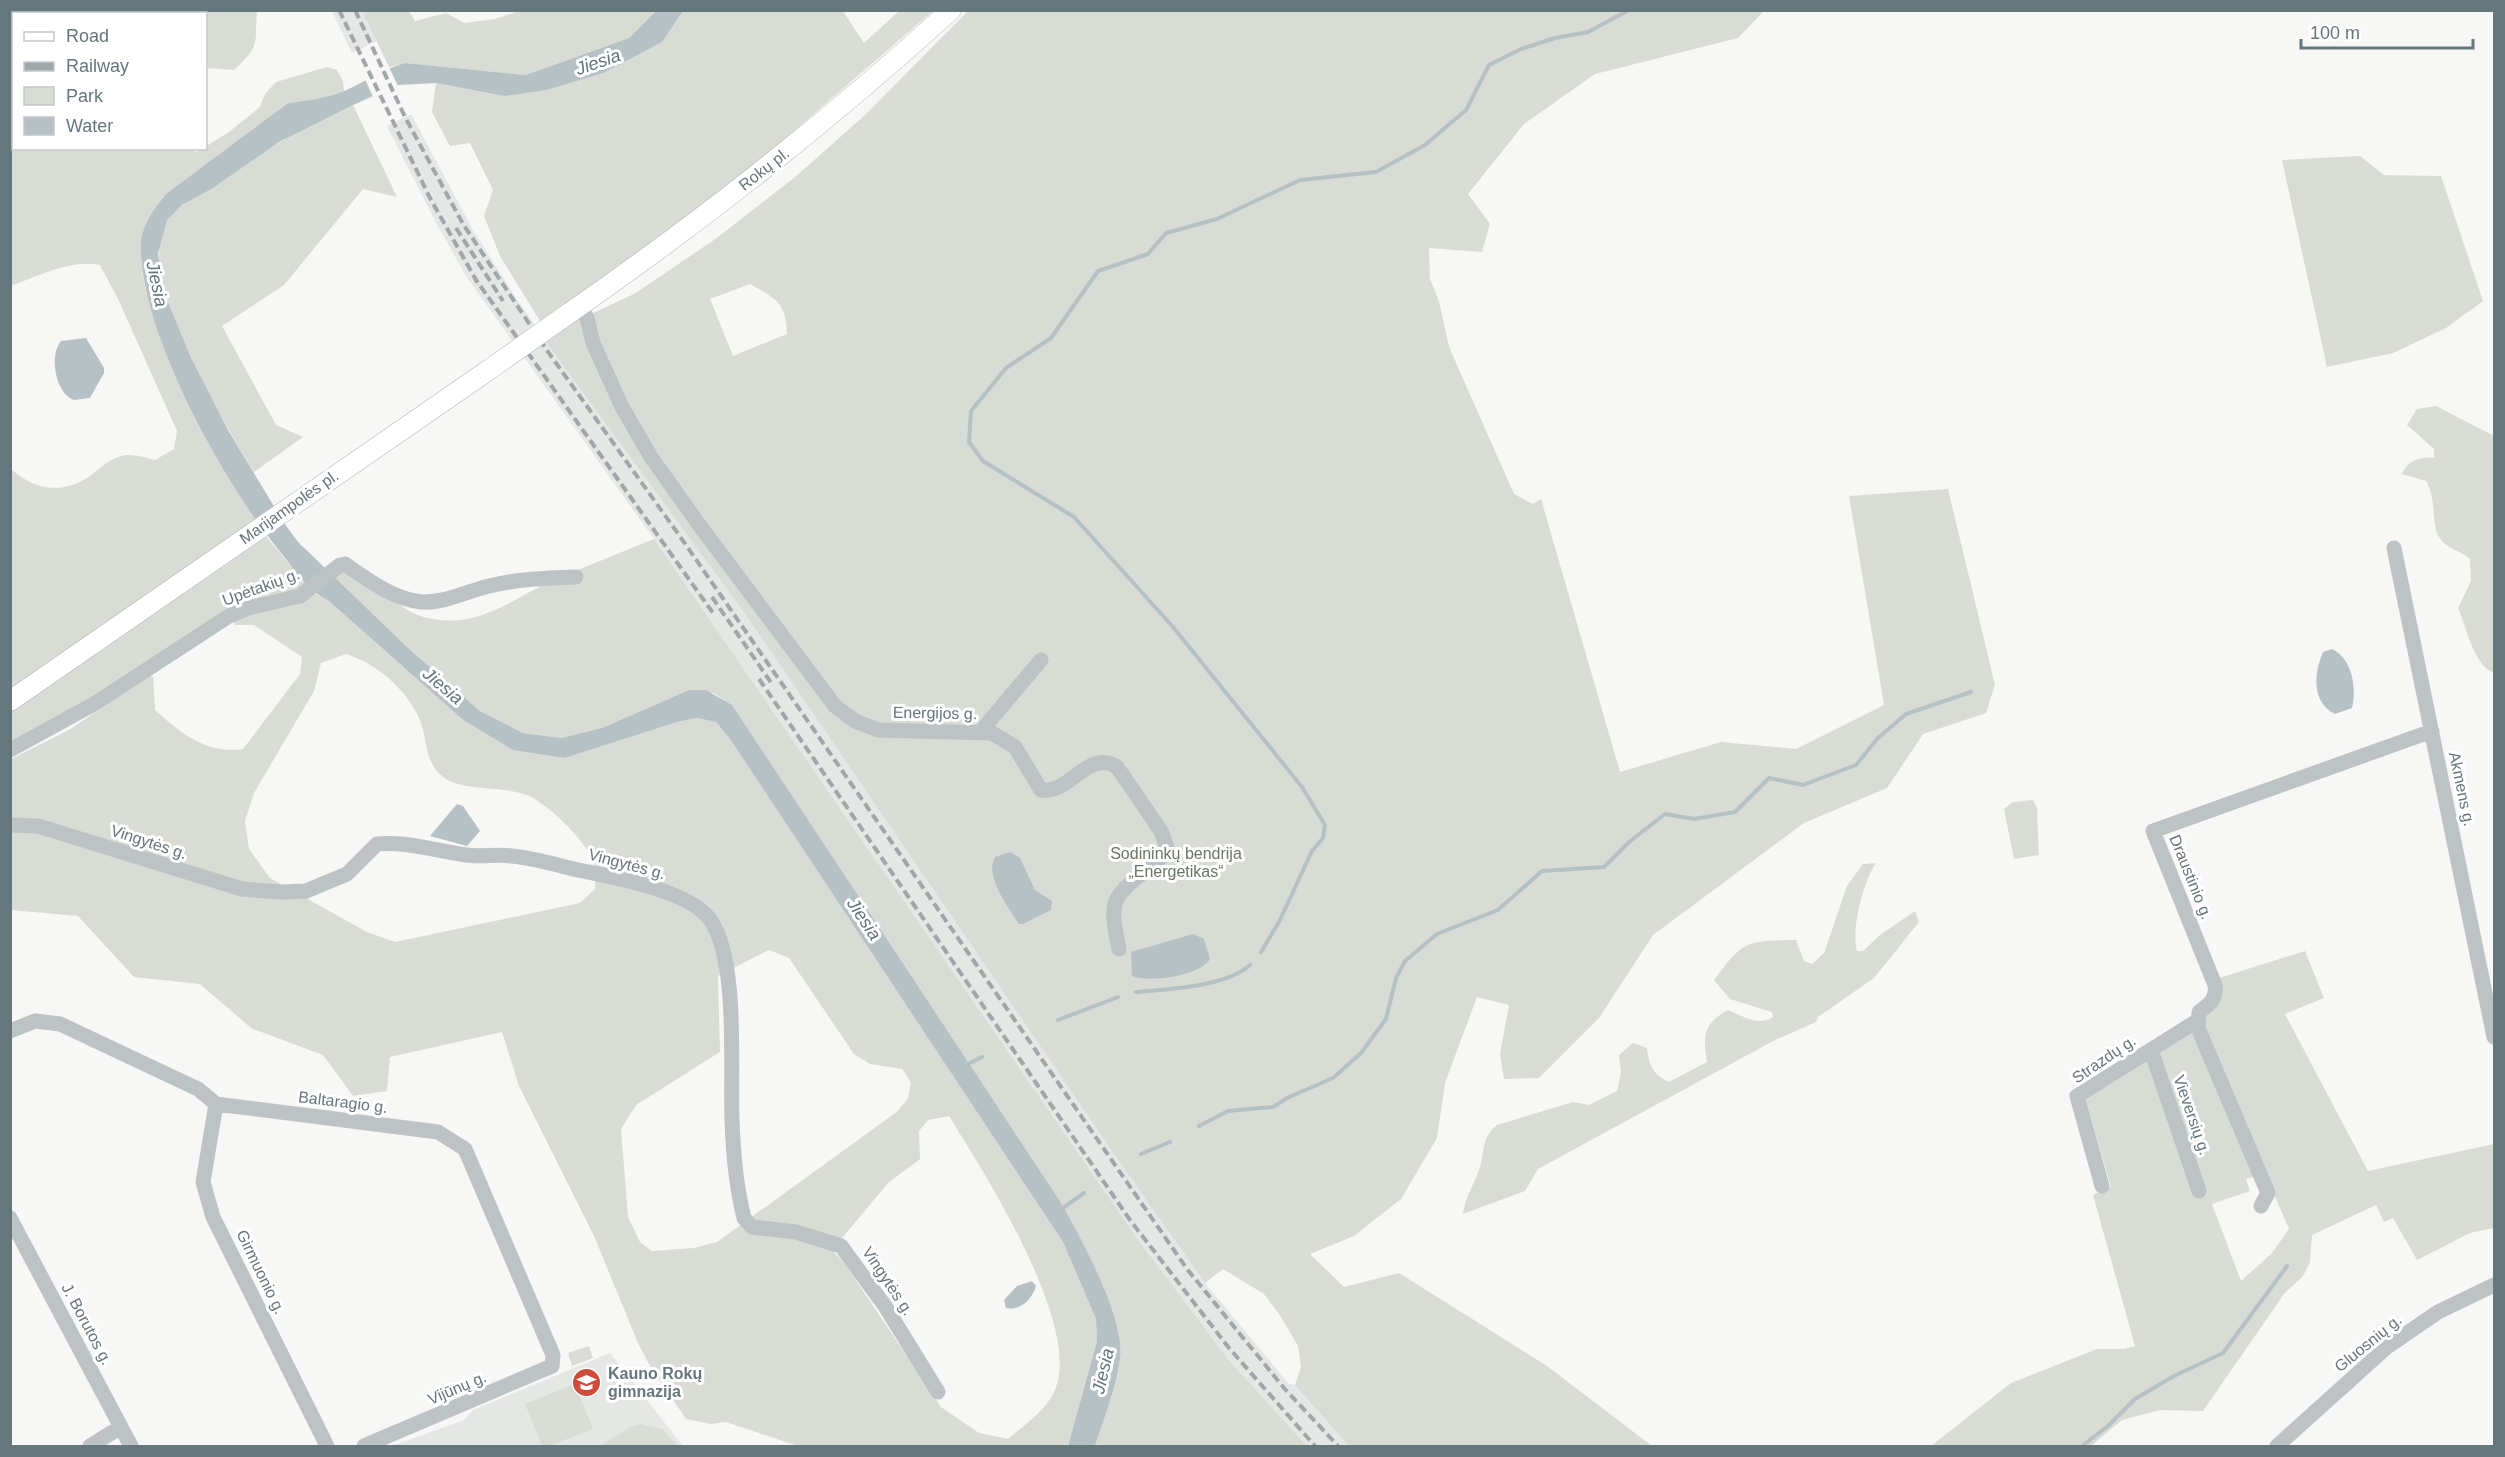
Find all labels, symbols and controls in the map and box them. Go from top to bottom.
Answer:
legend [12,12,207,150]
scale bar [2301,12,2474,50]
text: 100 m [2310,23,2360,43]
text: Road [66,26,109,46]
water label: Jiesia [572,45,623,79]
text: Railway [66,56,129,76]
text: Park [66,86,104,106]
text: Water [66,116,113,136]
street label: Rokų pl. [736,144,792,194]
water label: Jiesia [142,258,172,309]
street label: Marijampolės pl. [236,467,342,547]
street label: Upėtakių g. [220,565,302,609]
water label: Jiesia [418,663,467,708]
street label: Energijos g. [893,704,977,722]
street label: Akmens g. [2446,750,2478,828]
street label: Vingytės g. [109,822,189,862]
street label: Draustinio g. [2166,832,2216,922]
park label: Sodininkų bendrija „Energetikas“ [1110,845,1242,880]
street label: Vingytės g. [587,846,667,882]
water label: Jiesia [842,893,885,944]
street label: Strazdų g. [2069,1032,2139,1086]
street label: Vieversių g. [2170,1073,2214,1157]
street label: Baltaragio g. [297,1088,389,1116]
street label: Girmuonio g. [233,1227,289,1317]
street label: Vingytės g. [859,1244,917,1318]
street label: J. Borutos g. [58,1280,116,1368]
street label: Gluosnių g. [2331,1311,2405,1375]
water label: Jiesia [1088,1346,1118,1397]
place label: Kauno Rokų gimnazija [608,1365,702,1400]
school or university icon: Kauno Rokų gimnazija [571,1366,603,1398]
street label: Vijūnų g. [425,1368,489,1408]

